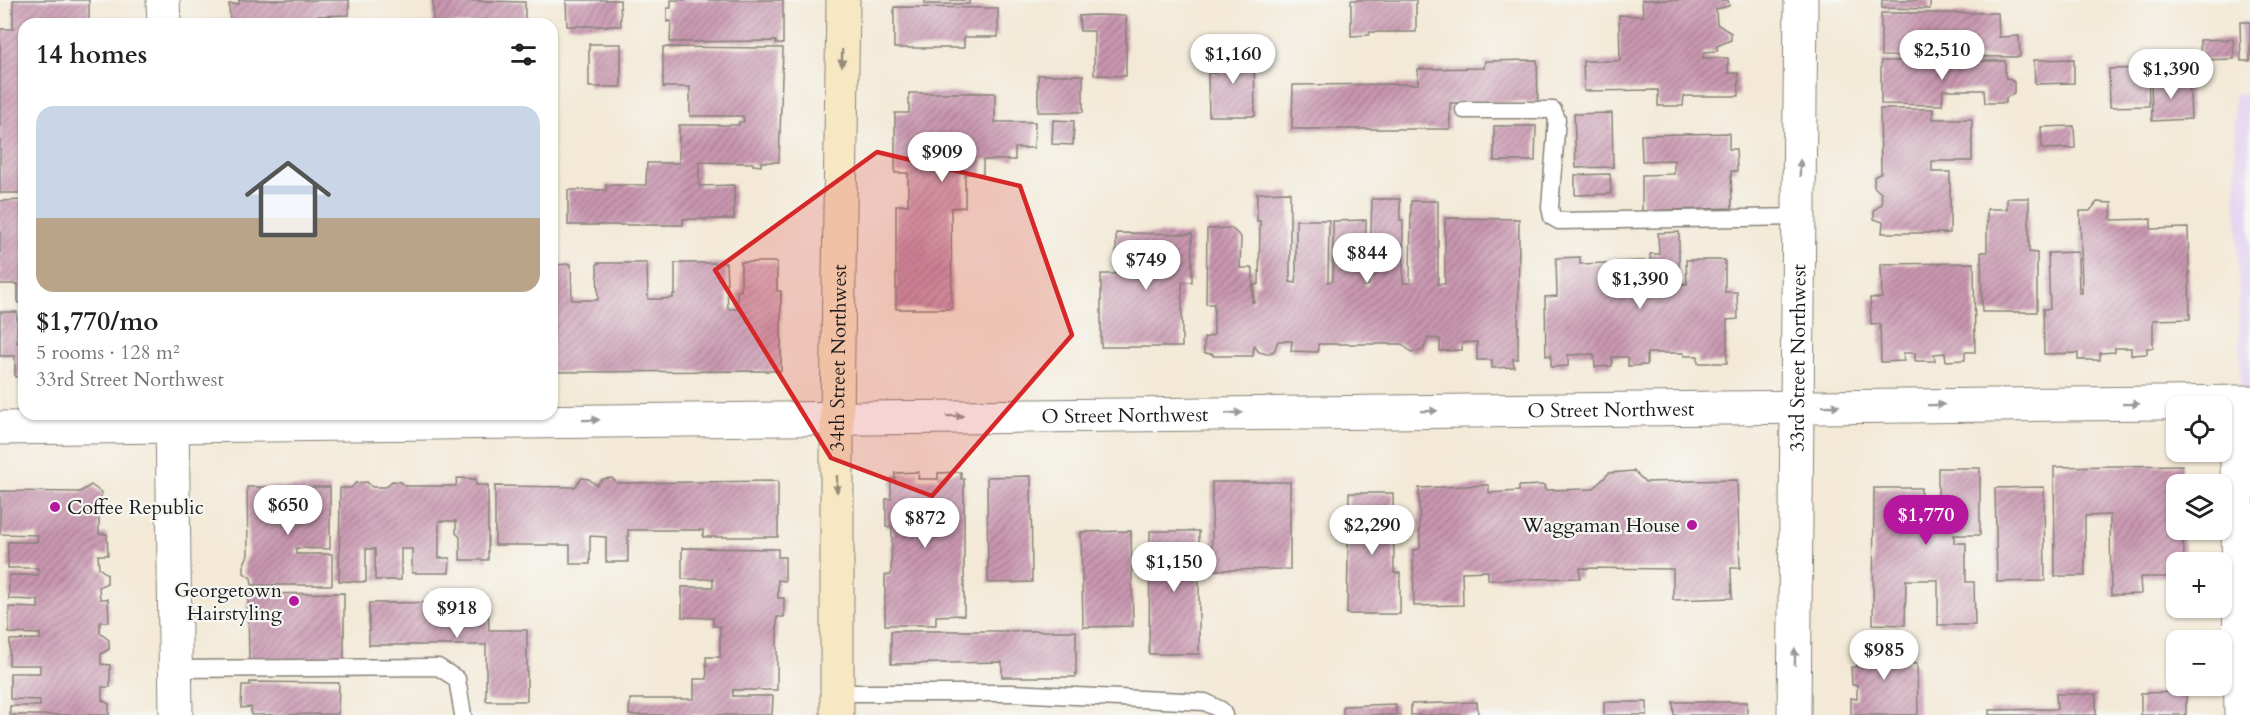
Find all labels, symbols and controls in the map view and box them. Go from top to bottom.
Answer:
pin: $2,510 [1893,30,1991,81]
pin: $1,160 [1184,34,1282,85]
text: $2,510 [1913,36,1971,63]
text: 14 homes [36,37,147,72]
icon: filters [507,38,540,71]
text: $1,160 [1204,40,1262,67]
one-way arrow [837,49,847,68]
pin: $1,390 [2122,49,2220,100]
text: $1,390 [2142,55,2200,82]
pin: $909 [906,132,978,183]
text: $909 [922,138,962,165]
icon: home [234,145,342,253]
one-way arrow [1795,158,1804,177]
pin: $844 [1331,233,1403,284]
text: $844 [1347,239,1387,266]
pin: $749 [1110,240,1182,291]
text: $749 [1126,246,1166,273]
pin: $1,390 [1591,259,1689,310]
street label: 34th Street Northwest [824,263,853,452]
street label: 33rd Street Northwest [1784,263,1812,452]
text: $1,390 [1611,265,1669,292]
text: $1,770/mo [36,304,159,339]
text: 5 rooms · 128 m² [36,339,180,366]
text: 33rd Street Northwest [36,366,224,393]
street label: O Street Northwest [1527,395,1695,424]
map controls [2166,396,2232,696]
button: locate [2166,396,2232,462]
one-way arrow [2121,399,2140,408]
street label: O Street Northwest [1041,401,1209,430]
one-way arrow [1926,401,1945,410]
one-way arrow [1821,402,1840,411]
one-way arrow [1420,406,1439,416]
one-way arrow [1225,408,1244,418]
one-way arrow [946,411,965,421]
one-way arrow [581,415,600,425]
button: layers [2166,474,2232,540]
one-way arrow [832,475,842,494]
pin: $650 [252,485,324,536]
text: $650 [268,491,308,518]
place label: Coffee Republic [67,494,204,521]
pin: $1,770 [1877,495,1975,546]
pin: $872 [889,498,961,549]
marker: Coffee Republic [48,500,62,514]
text: $1,770 [1897,501,1955,528]
text: $872 [905,504,945,531]
pin: $2,290 [1323,505,1421,556]
text: $2,290 [1343,511,1401,538]
place label: Waggaman House [1521,512,1680,539]
marker: Waggaman House [1685,518,1699,532]
pin: $1,150 [1125,542,1223,593]
text: $1,150 [1145,548,1203,575]
button: + [2166,552,2232,618]
place label: Georgetown Hairstyling [174,577,283,627]
pin: $918 [421,588,493,639]
marker: Georgetown Hairstyling [287,594,301,608]
text: $918 [437,594,477,621]
pin: $985 [1848,630,1920,681]
button: − [2166,630,2232,696]
text: $985 [1864,636,1904,663]
one-way arrow [1790,647,1800,666]

